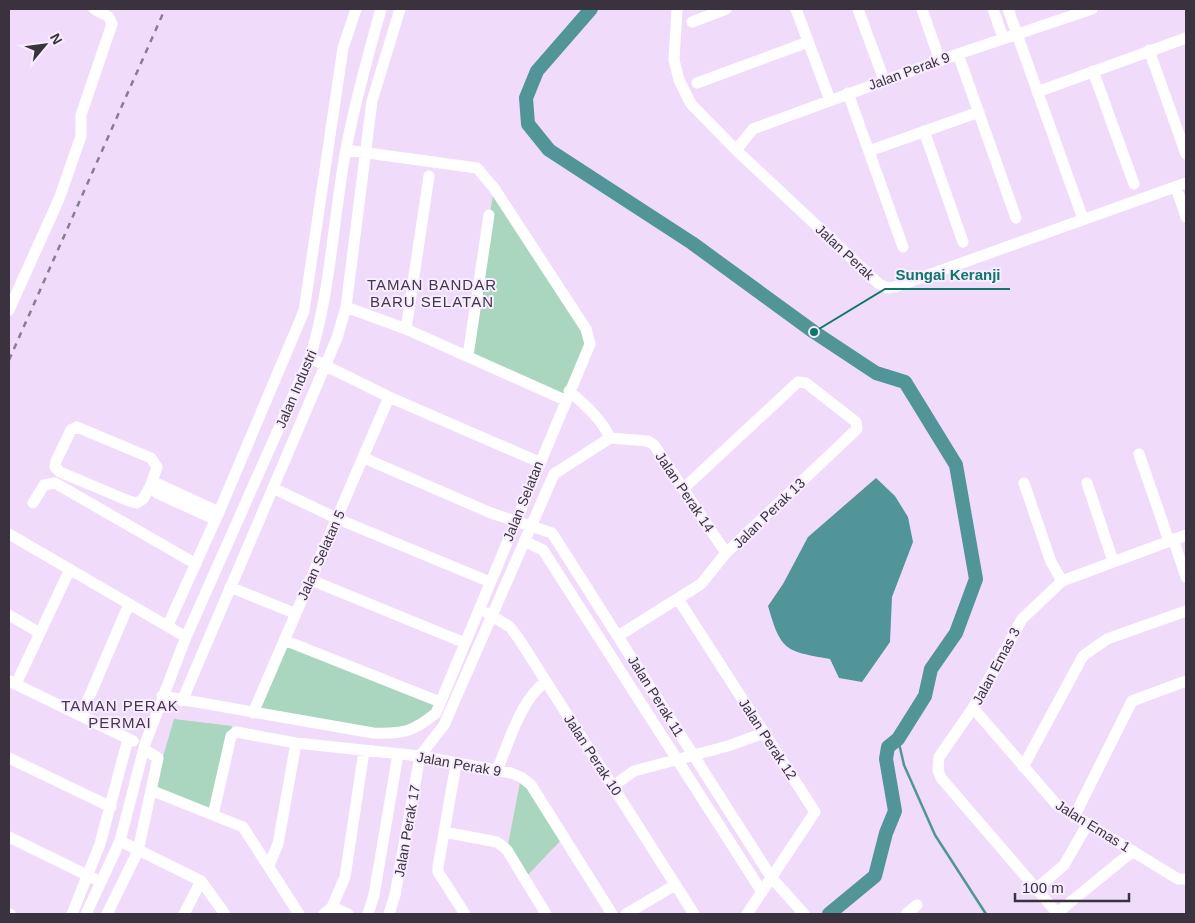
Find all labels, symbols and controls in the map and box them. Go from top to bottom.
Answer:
north arrow [20,20,70,70]
text: N [47,30,66,47]
street label: Jalan Perak 9 [866,49,952,93]
street label: Jalan Perak [813,221,878,284]
callout: Sungai Keranji [885,259,1010,289]
text: Sungai Keranji [895,266,1001,283]
district label: TAMAN BANDAR BARU SELATAN [367,276,497,310]
street label: Jalan Industri [272,348,320,430]
street label: Jalan Perak 14 [652,449,718,535]
street label: Jalan Selatan [500,459,546,543]
street label: Jalan Perak 13 [730,475,808,551]
street label: Jalan Selatan 5 [294,507,348,602]
street label: Jalan Emas 3 [969,625,1023,707]
street label: Jalan Perak 11 [625,653,687,740]
street label: Jalan Perak 12 [736,695,800,783]
district label: TAMAN PERAK PERMAI [61,697,179,731]
street label: Jalan Perak 10 [561,711,625,799]
street label: Jalan Perak 9 [415,749,503,779]
street label: Jalan Perak 17 [391,783,423,878]
street label: Jalan Emas 1 [1053,797,1133,855]
scale bar [1015,870,1129,902]
text: 100 m [1022,879,1064,896]

